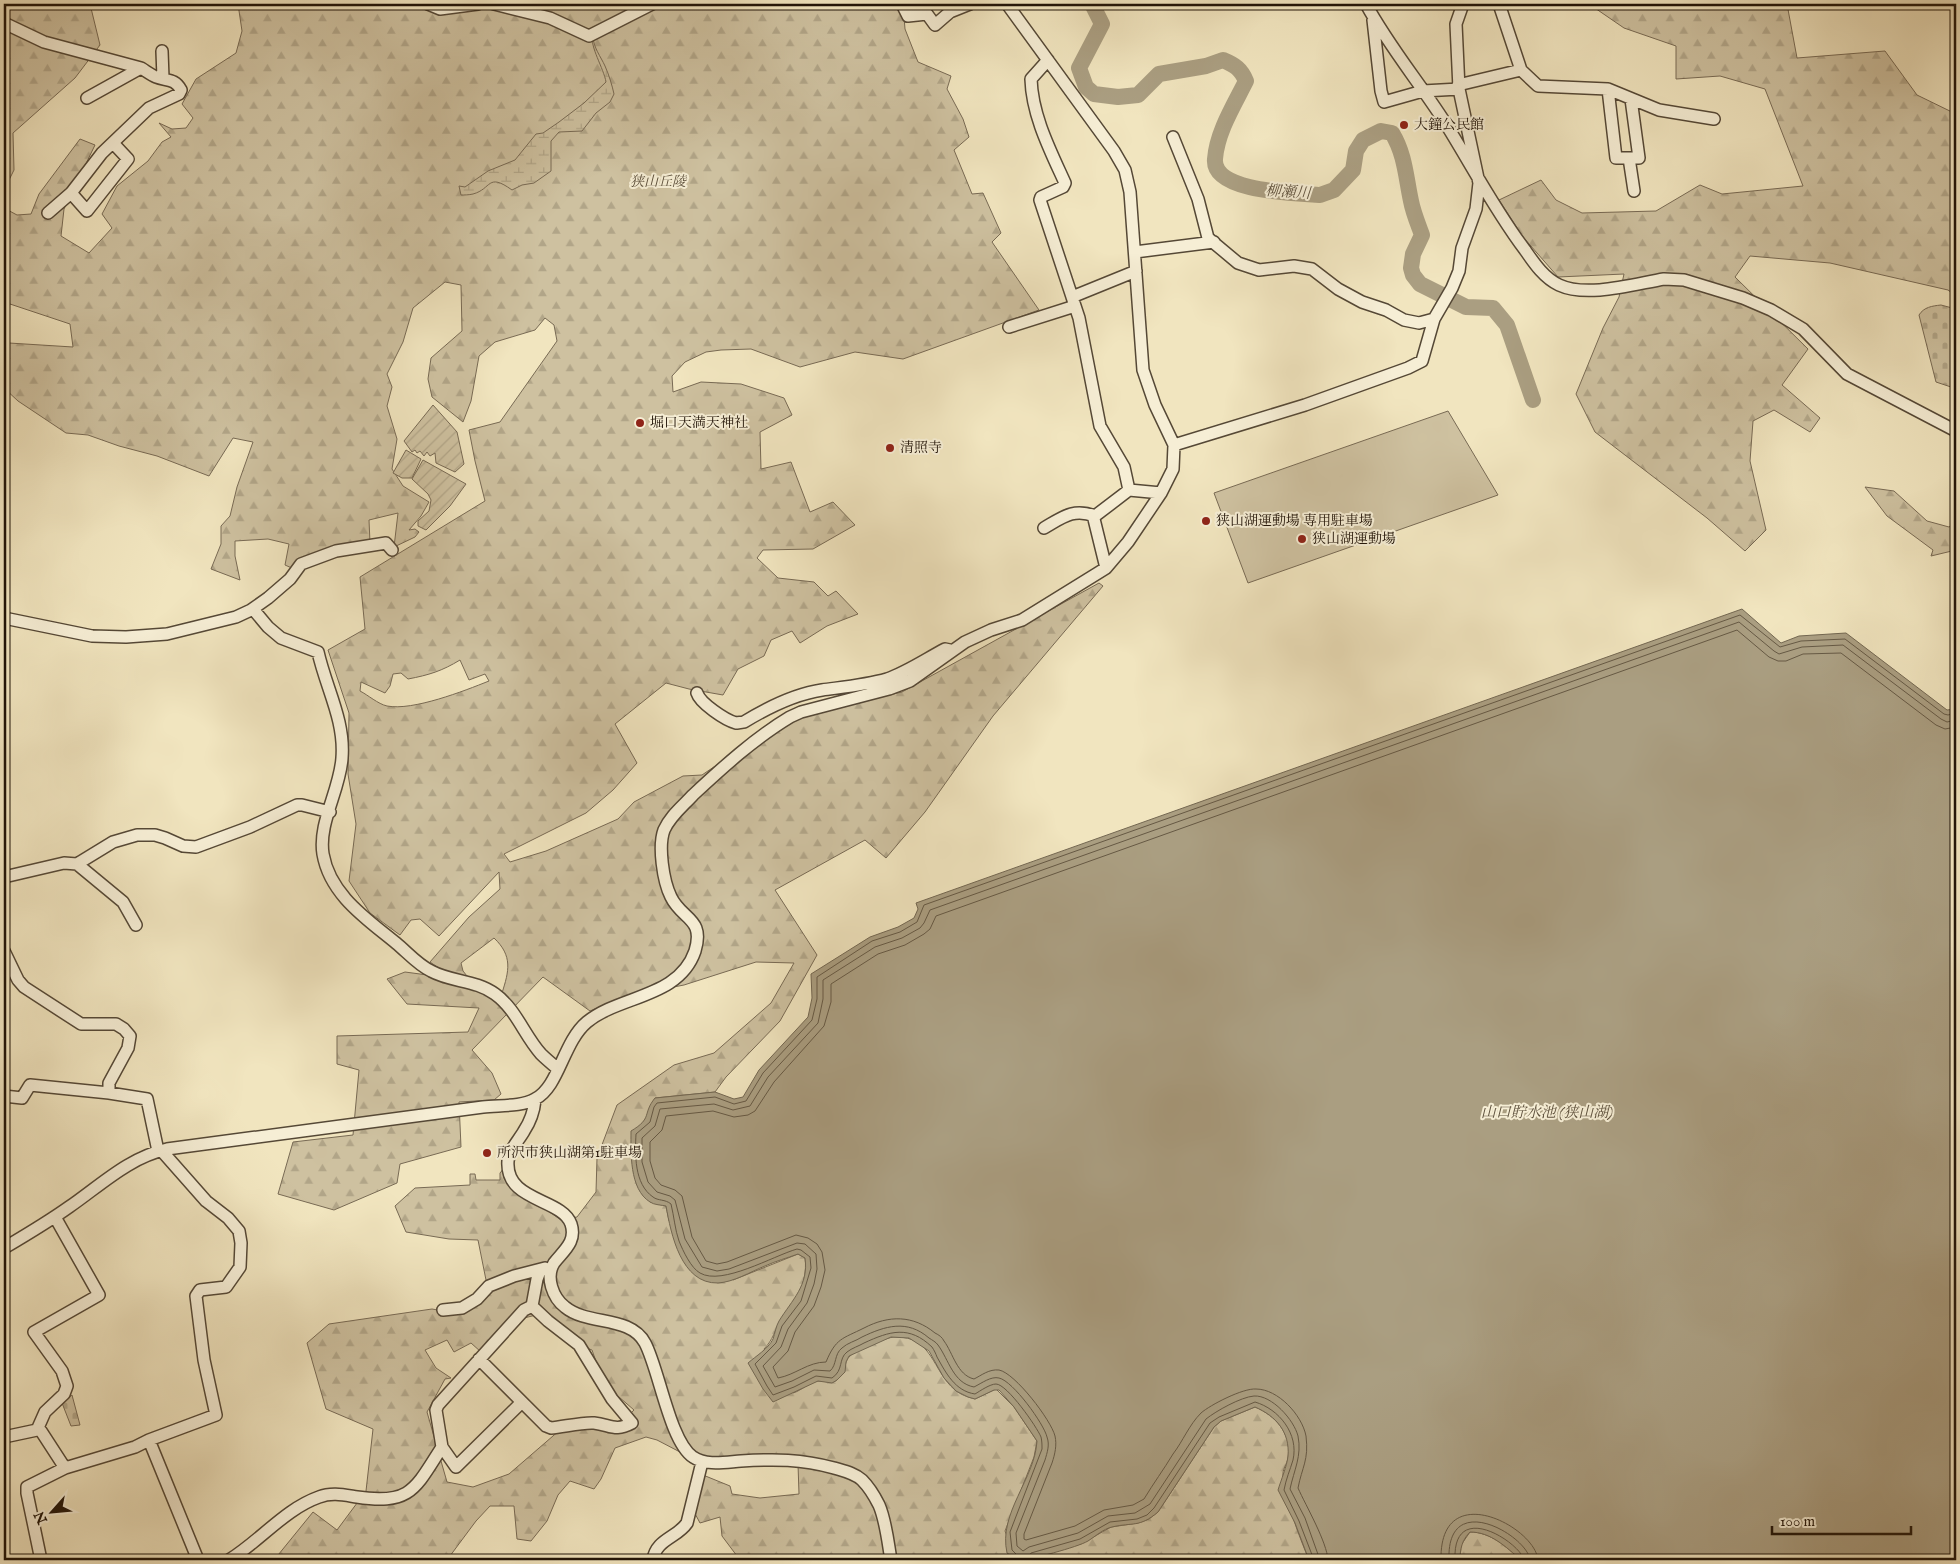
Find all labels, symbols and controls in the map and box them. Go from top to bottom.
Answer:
place label: 大鐘公民館 [1414,116,1484,134]
marker: 大鐘公民館 [1398,119,1410,131]
park label: 狭山丘陵 [630,173,688,191]
water label: 柳瀬川 [1265,181,1313,203]
place label: 堀口天満天神社 [650,414,748,432]
marker: 堀口天満天神社 [634,417,646,429]
place label: 清照寺 [900,439,942,457]
marker: 清照寺 [884,442,896,454]
place label: 狭山湖運動場 専用駐車場 [1216,512,1373,530]
marker: 狭山湖運動場 専用駐車場 [1200,515,1212,527]
place label: 狭山湖運動場 [1312,530,1396,548]
marker: 狭山湖運動場 [1296,533,1308,545]
water label: 山口貯水池 (狭山湖) [1481,1103,1613,1122]
place label: 所沢市狭山湖第1駐車場 [497,1144,642,1162]
marker: 所沢市狭山湖第1駐車場 [481,1147,493,1159]
north arrow [28,1486,78,1536]
scale bar [1772,1504,1911,1536]
text: N [31,1508,53,1528]
text: 100 m [1780,1512,1816,1531]

